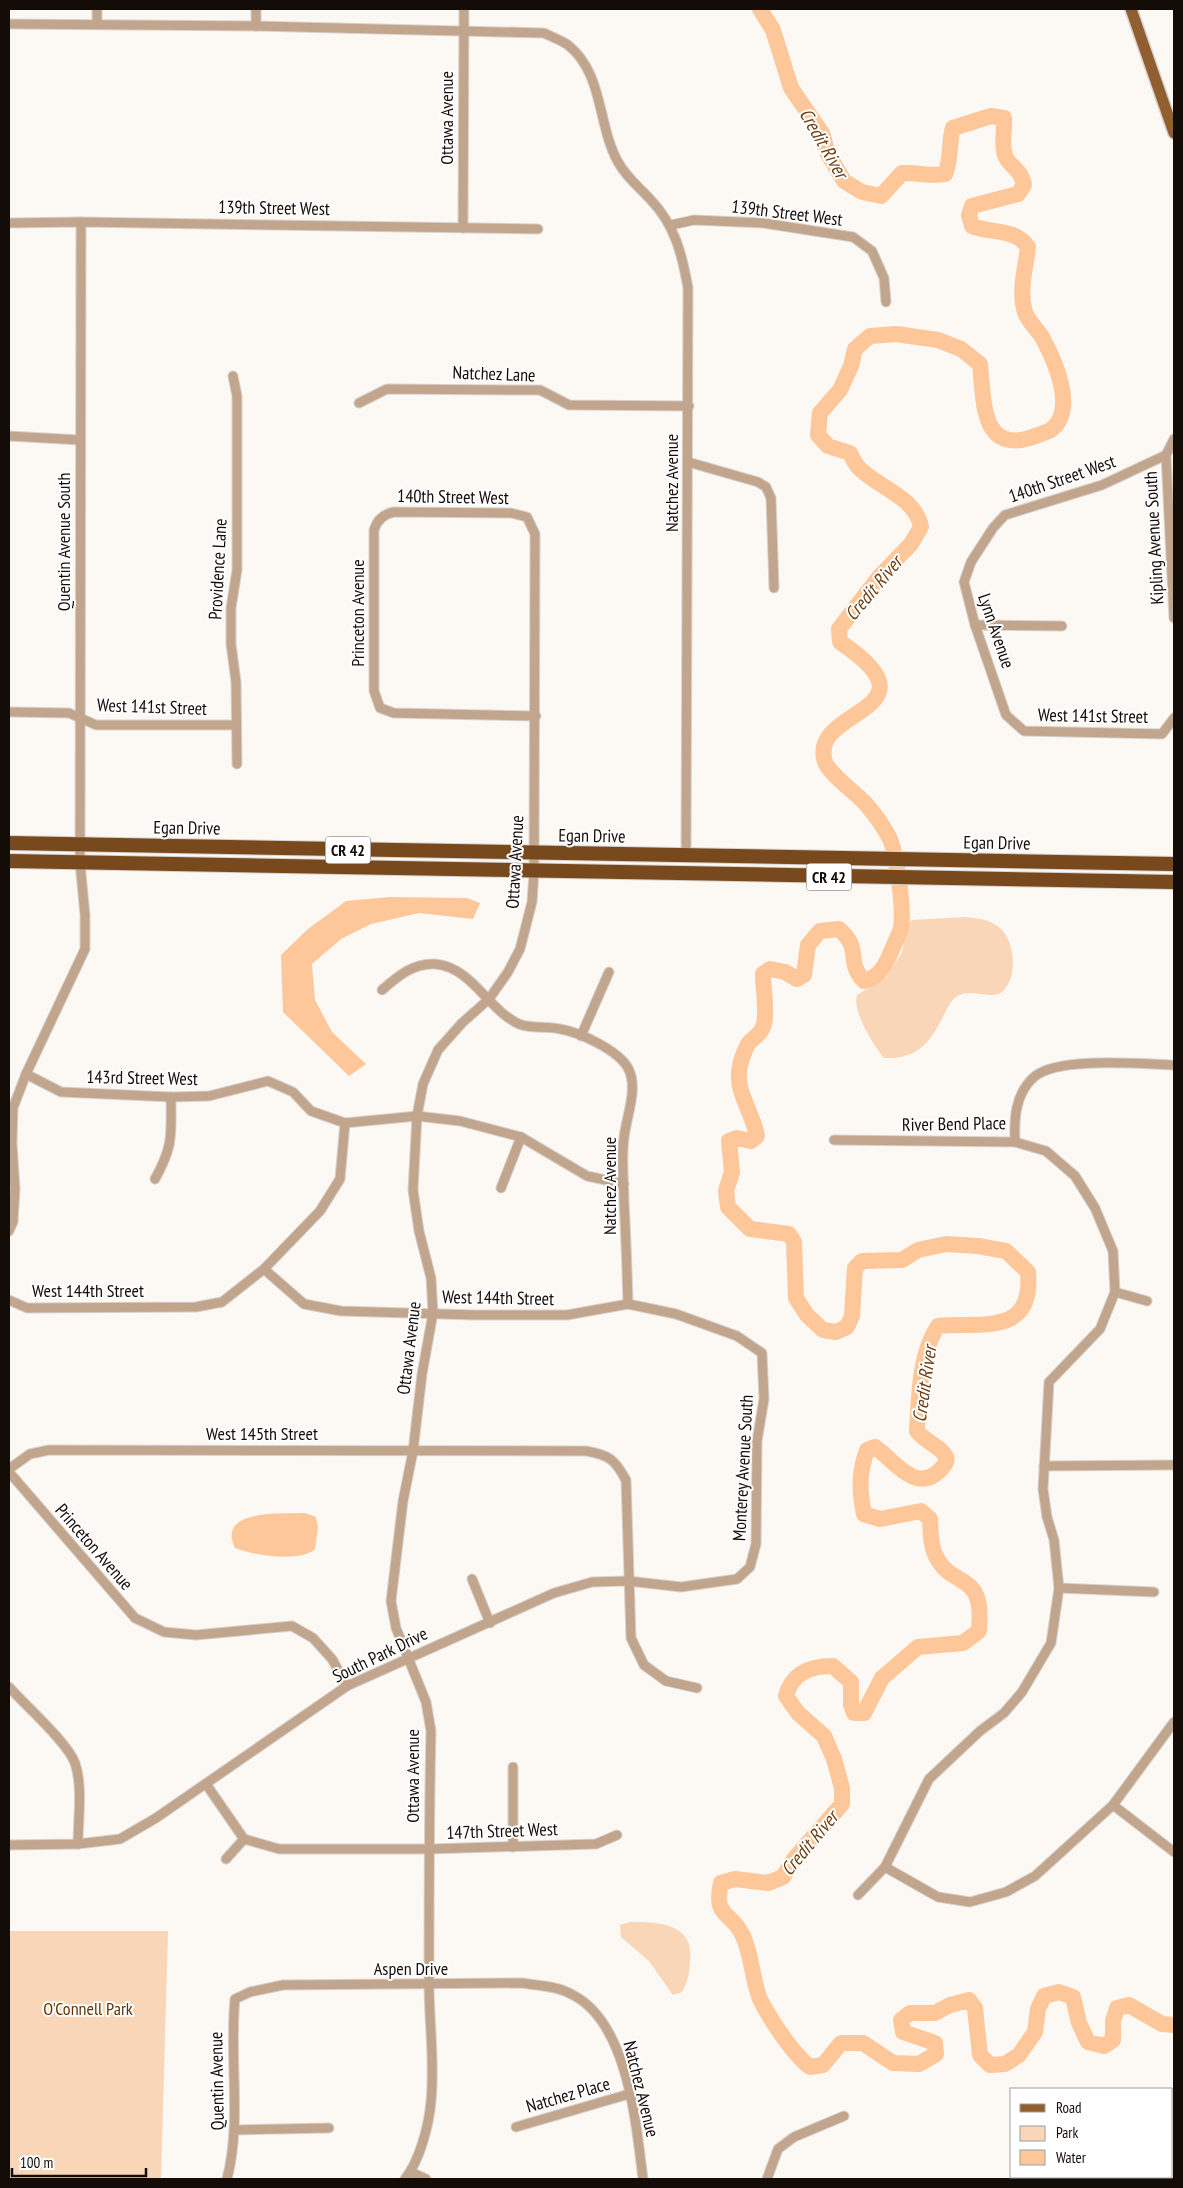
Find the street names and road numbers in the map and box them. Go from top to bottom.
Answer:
street label: Ottawa Avenue [435,71,458,165]
street label: 139th Street West [730,194,844,231]
street label: 139th Street West [218,195,330,220]
street label: Natchez Lane [452,361,536,386]
street label: Natchez Avenue [660,434,683,532]
street label: 140th Street West [1005,449,1118,508]
street label: Kipling Avenue South [1139,471,1168,605]
street label: Quentin Avenue South [52,473,75,611]
street label: 140th Street West [397,484,509,509]
street label: Providence Lane [203,518,232,620]
street label: Princeton Avenue [346,559,369,667]
street label: Lynn Avenue [973,590,1020,671]
street label: West 141st Street [97,693,207,720]
street label: West 141st Street [1038,703,1148,728]
street label: Egan Drive [153,815,221,840]
street label: Ottawa Avenue [501,815,528,909]
street label: Egan Drive [558,823,626,848]
street label: Egan Drive [963,830,1031,855]
road number: CR 42 [326,836,370,864]
road number: CR 42 [806,864,852,890]
street label: 143rd Street West [86,1065,198,1090]
street label: River Bend Place [902,1111,1006,1136]
street label: Natchez Avenue [598,1137,621,1235]
street label: West 144th Street [32,1279,144,1302]
street label: West 144th Street [442,1285,554,1310]
street label: Ottawa Avenue [391,1300,426,1396]
street label: Monterey Avenue South [727,1394,758,1542]
street label: West 145th Street [206,1422,318,1445]
street label: Princeton Avenue [51,1499,138,1595]
street label: South Park Drive [329,1622,431,1687]
street label: Ottawa Avenue [401,1729,424,1823]
street label: 147th Street West [446,1817,558,1844]
street label: Aspen Drive [374,1957,448,1980]
street label: Quentin Avenue [204,2031,229,2131]
street label: Natchez Avenue [618,2038,665,2139]
street label: Natchez Place [523,2072,612,2117]

